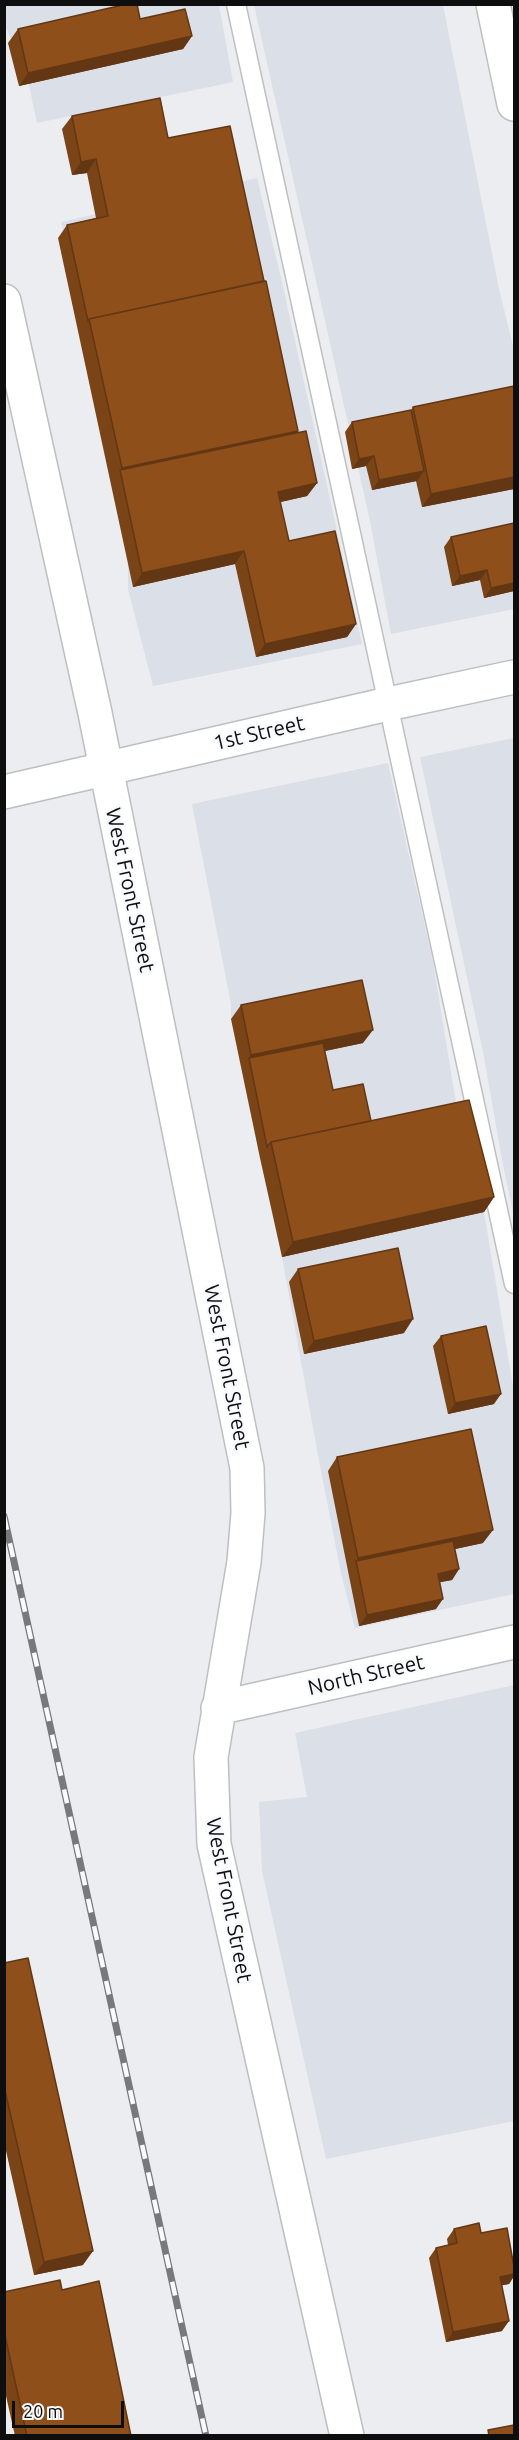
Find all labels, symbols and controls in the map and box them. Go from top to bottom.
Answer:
street label: 1st Street [211,710,307,756]
street label: West Front Street [100,805,160,975]
street label: West Front Street [199,1282,255,1452]
street label: North Street [305,1649,427,1701]
street label: West Front Street [201,1815,257,1985]
scale bar [15,2389,128,2427]
text: 20 m [23,2401,63,2421]

